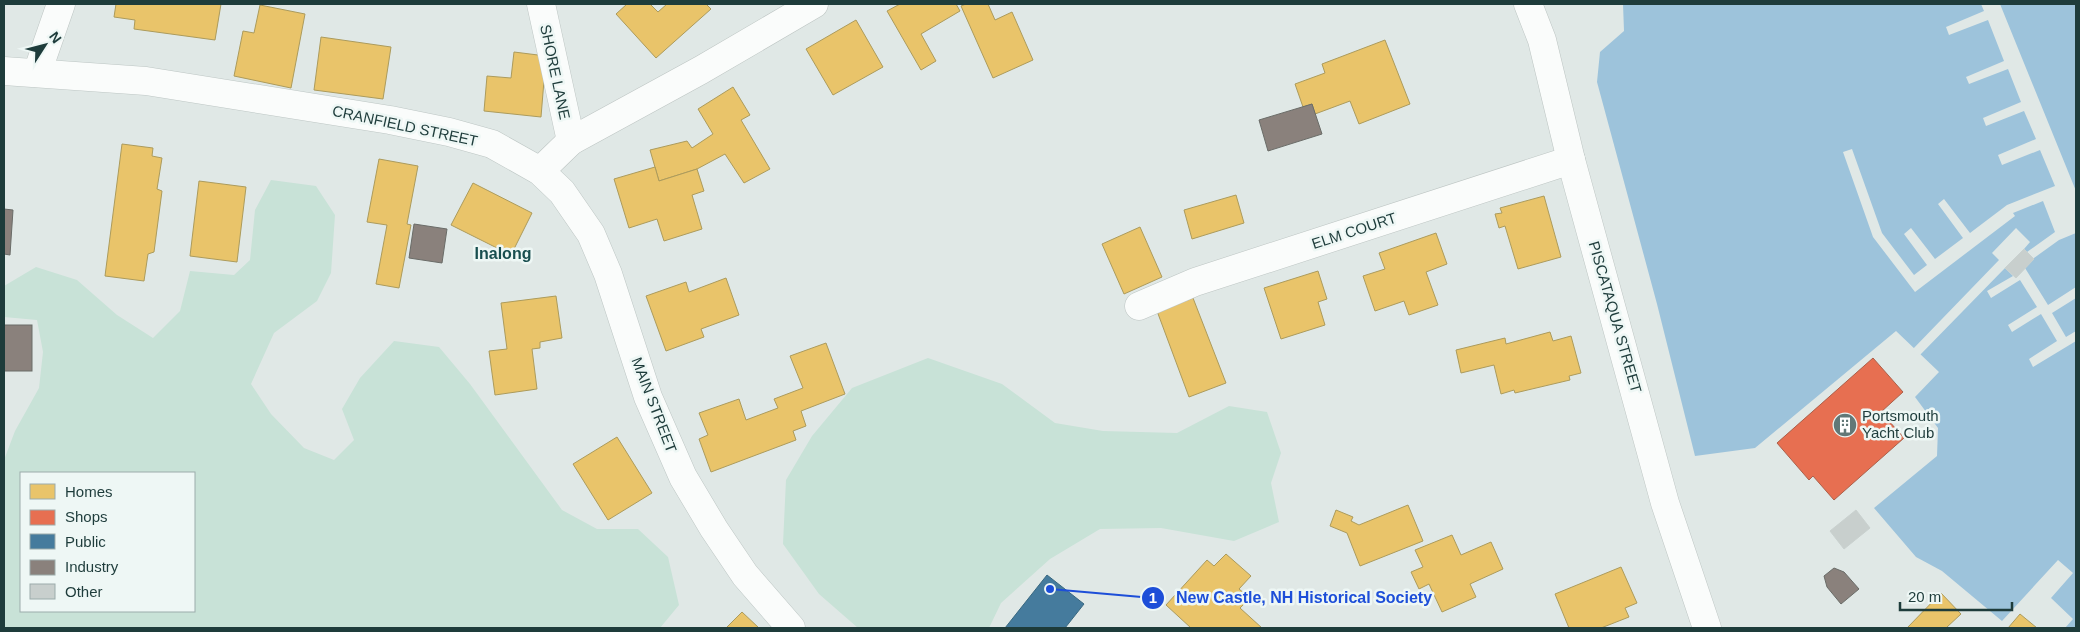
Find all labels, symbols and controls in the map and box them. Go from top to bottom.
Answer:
north arrow [20,20,70,70]
street label: SHORE LANE [537,23,574,121]
text: N [46,29,65,46]
street label: CRANFIELD STREET [331,102,479,149]
street label: ELM COURT [1309,209,1398,252]
street label: PISCATAQUA STREET [1586,239,1645,395]
district label: Inalong [475,245,531,262]
street label: MAIN STREET [628,355,680,455]
place label: Portsmouth Yacht Club [1862,407,1939,441]
building icon: Portsmouth Yacht Club [1832,412,1858,438]
legend [20,472,195,612]
text: Homes [65,483,113,500]
text: Shops [65,508,108,525]
text: Public [65,533,106,550]
text: Industry [65,558,119,575]
scale bar [1900,580,2012,612]
callout: New Castle, NH Historical Society [1141,582,1442,613]
text: Other [65,583,103,600]
text: 20 m [1908,588,1941,605]
text: 1 [1149,589,1157,606]
text: New Castle, NH Historical Society [1176,589,1432,606]

